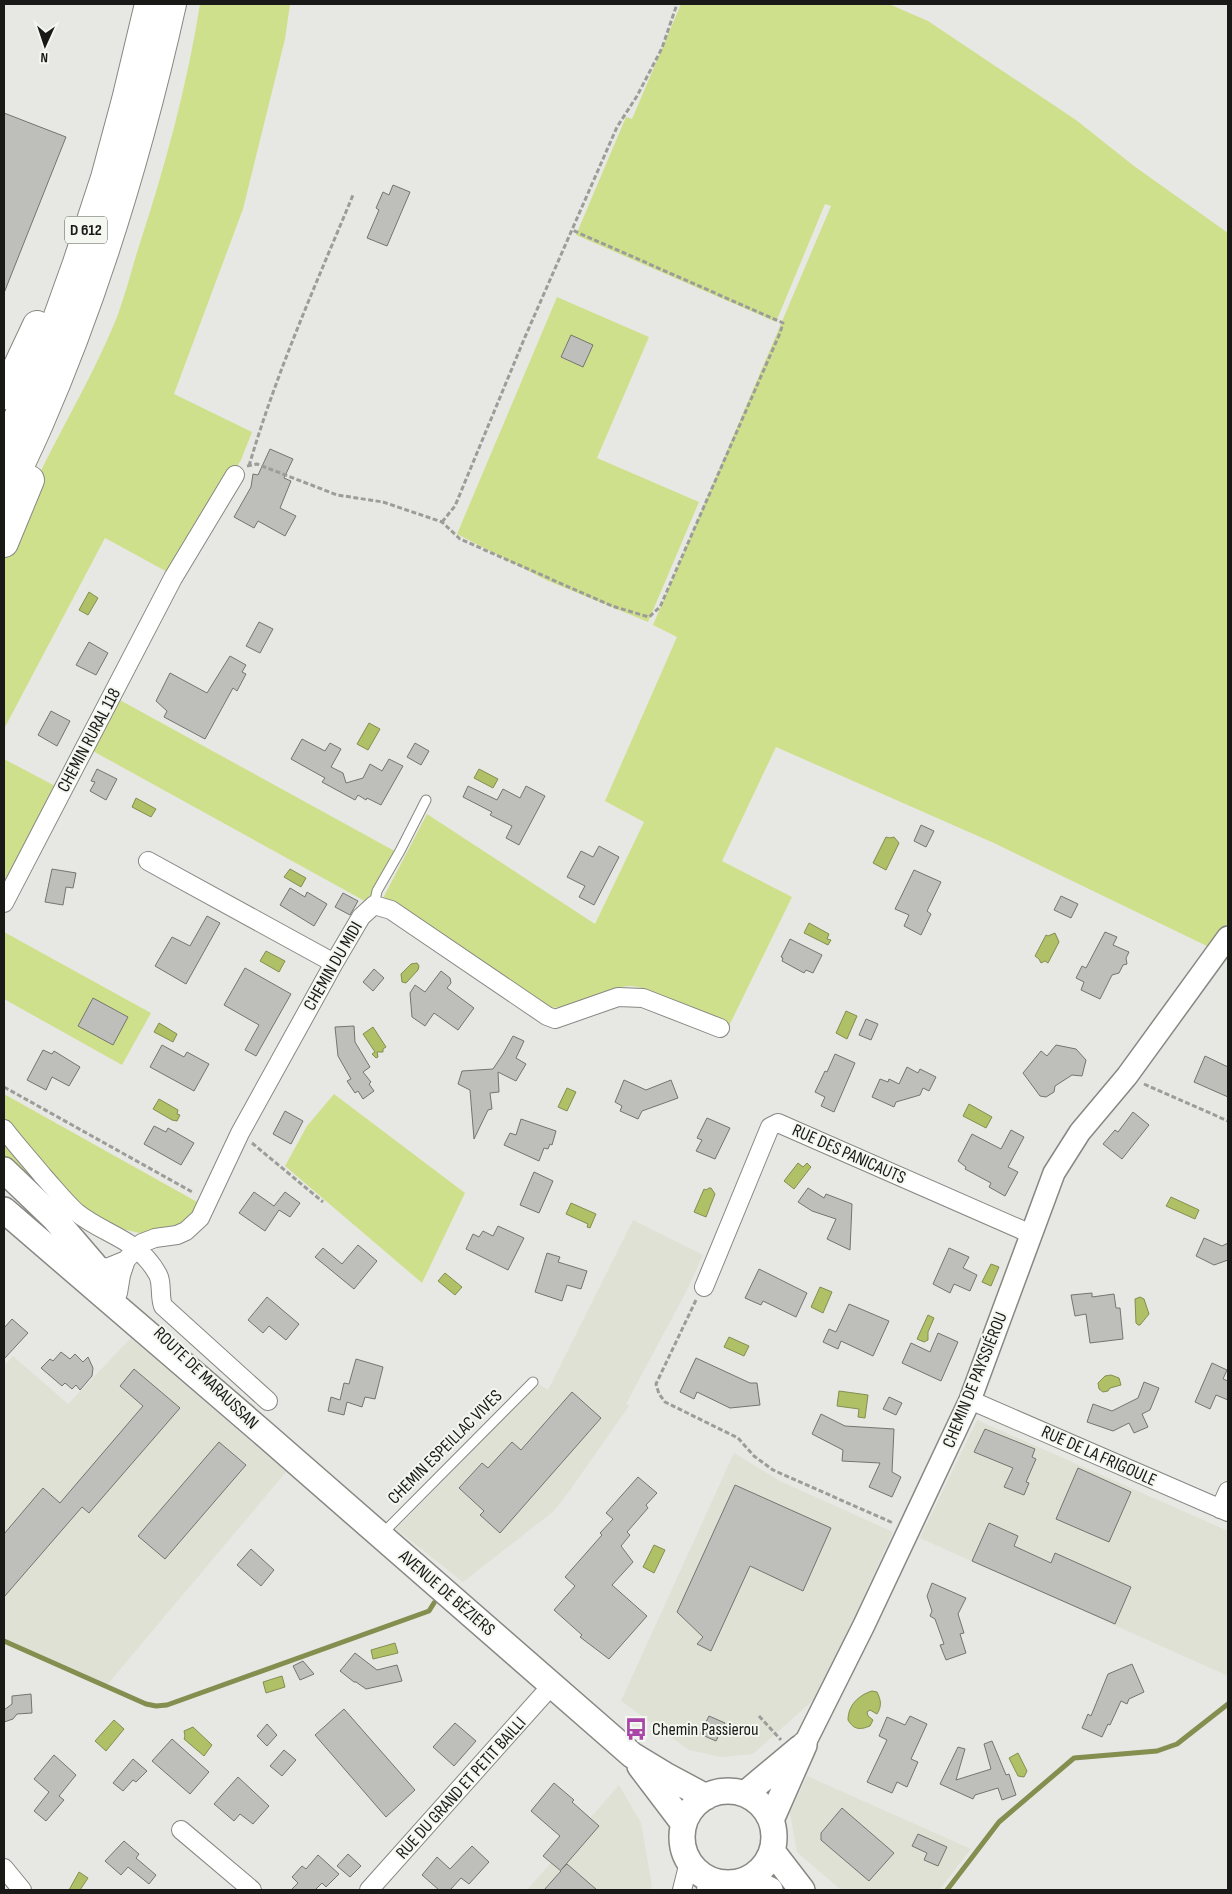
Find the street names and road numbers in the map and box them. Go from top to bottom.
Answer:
road number: D 612 [65,216,107,244]
street label: CHEMIN RURAL 118 [53,684,125,796]
street label: CHEMIN DU MIDI [299,918,367,1014]
street label: RUE DES PANICAUTS [789,1120,909,1189]
street label: CHEMIN DE PAYSSIÉROU [938,1309,1012,1451]
street label: ROUTE DE MARAUSSAN [149,1323,263,1433]
street label: CHEMIN ESPEILLAC VIVES [383,1385,507,1509]
street label: RUE DE LA FRIGOULE [1038,1421,1160,1491]
street label: AVENUE DE BÉZIERS [394,1545,499,1641]
street label: RUE DU GRAND ET PETIT BAILLI [392,1713,530,1863]

